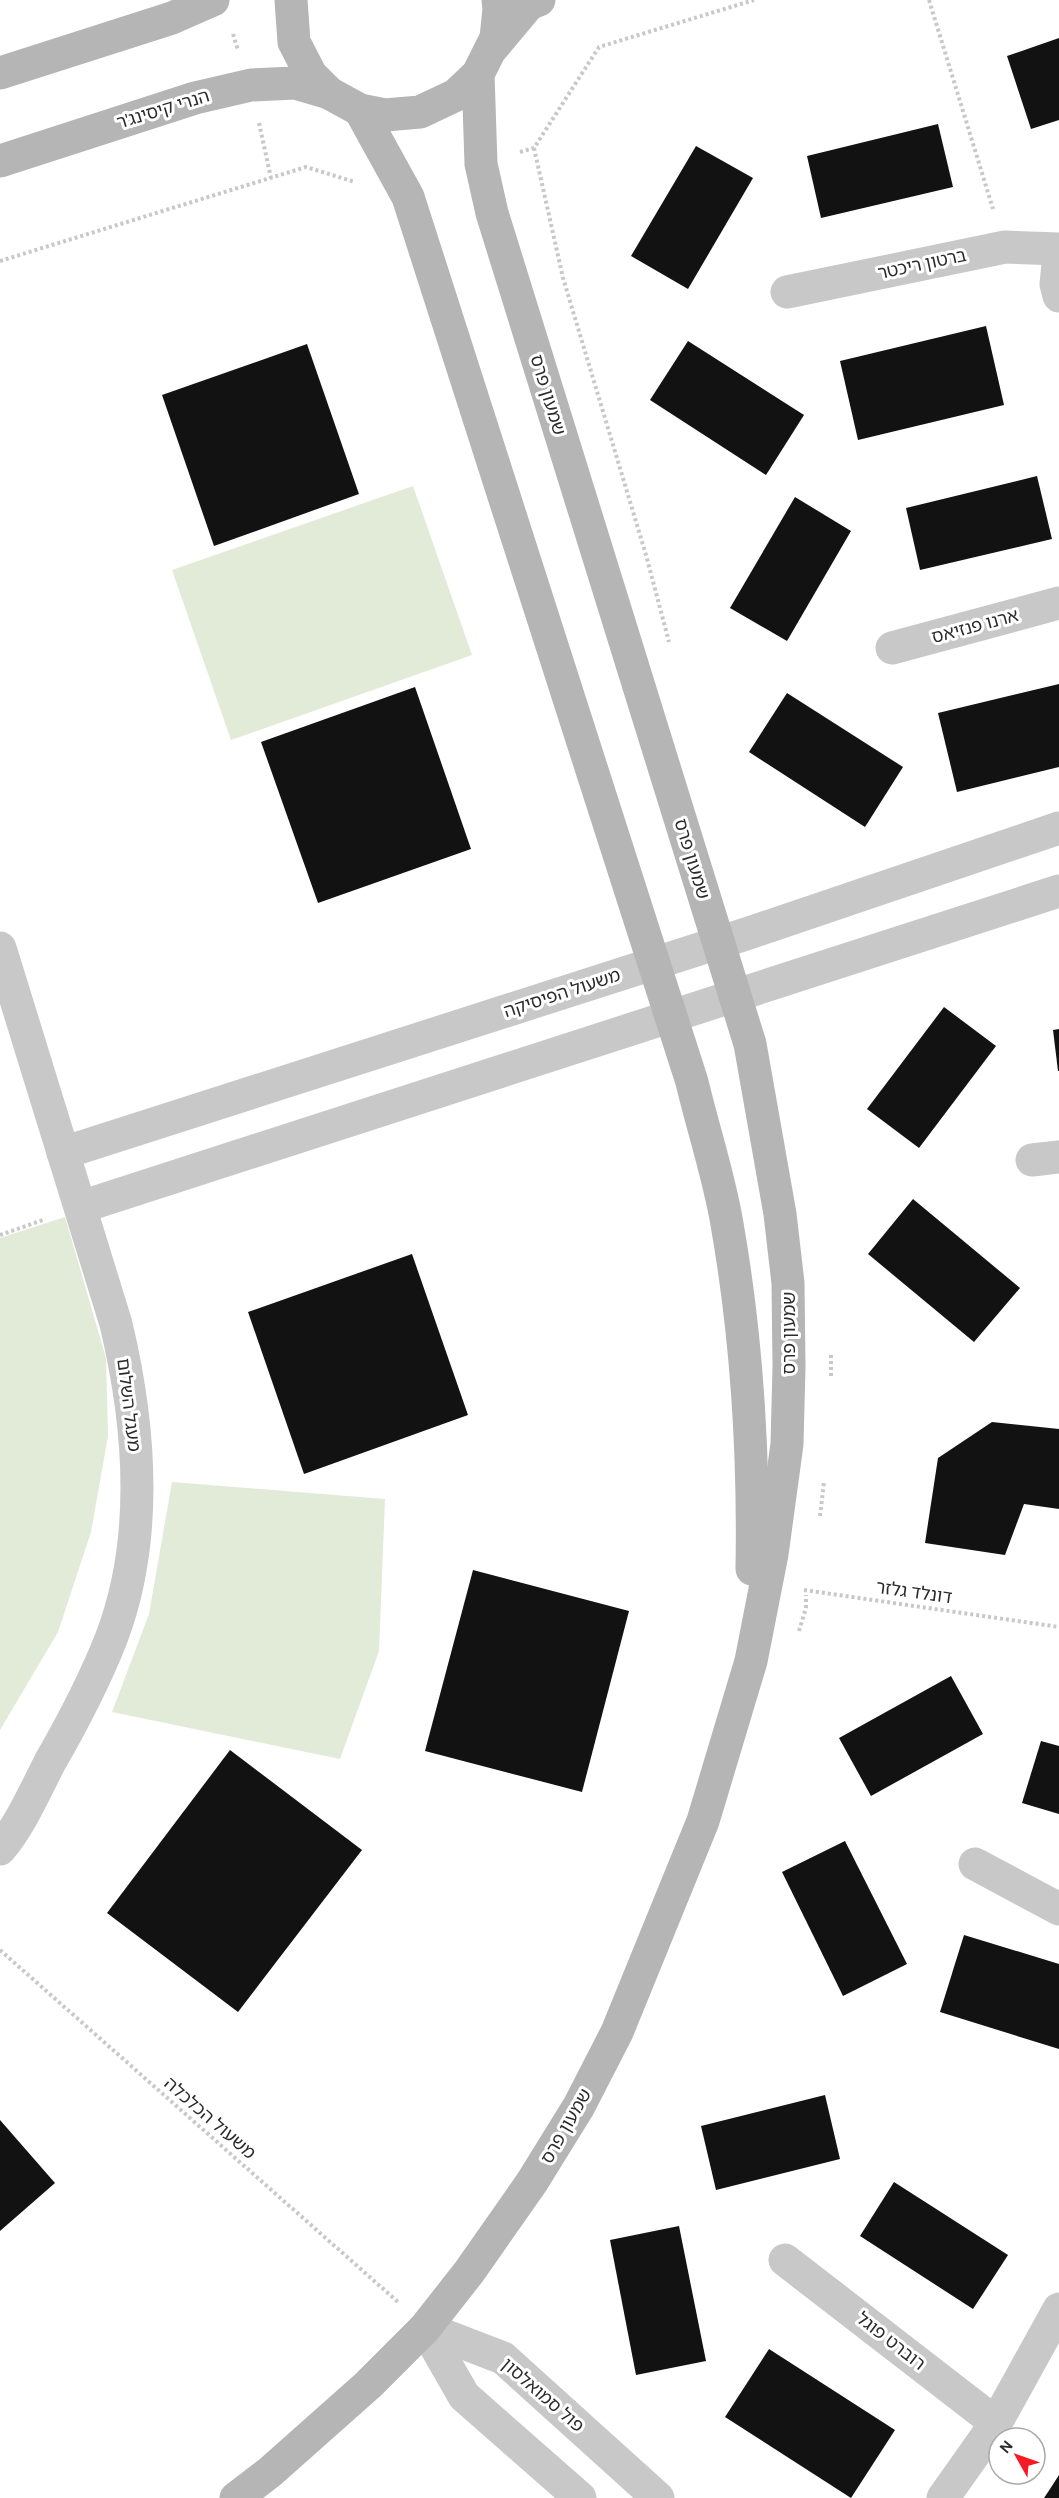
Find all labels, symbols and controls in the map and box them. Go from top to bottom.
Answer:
street label: הנרי קיסינג'ר [114,84,212,134]
street label: ברטון ריכטר [876,244,968,284]
street label: שמעון פרס [525,352,571,438]
street label: ארנו פנזיאס [929,604,1021,648]
street label: שמעון פרס [669,816,715,902]
street label: משעול הפיסיקה [501,964,623,1022]
street label: שמעון פרס [778,1292,800,1374]
street label: מעגל השלום [112,1357,146,1453]
street label: דונלד גלזר [875,1576,954,1608]
street label: משעול הכלכלה [160,2072,260,2164]
street label: שמעון פרס [536,2085,596,2167]
street label: רוברט פוגל [852,2307,930,2375]
street label: פול סמואלסון [497,2353,589,2437]
north arrow [987,2426,1047,2486]
text: N [995,2436,1017,2457]

